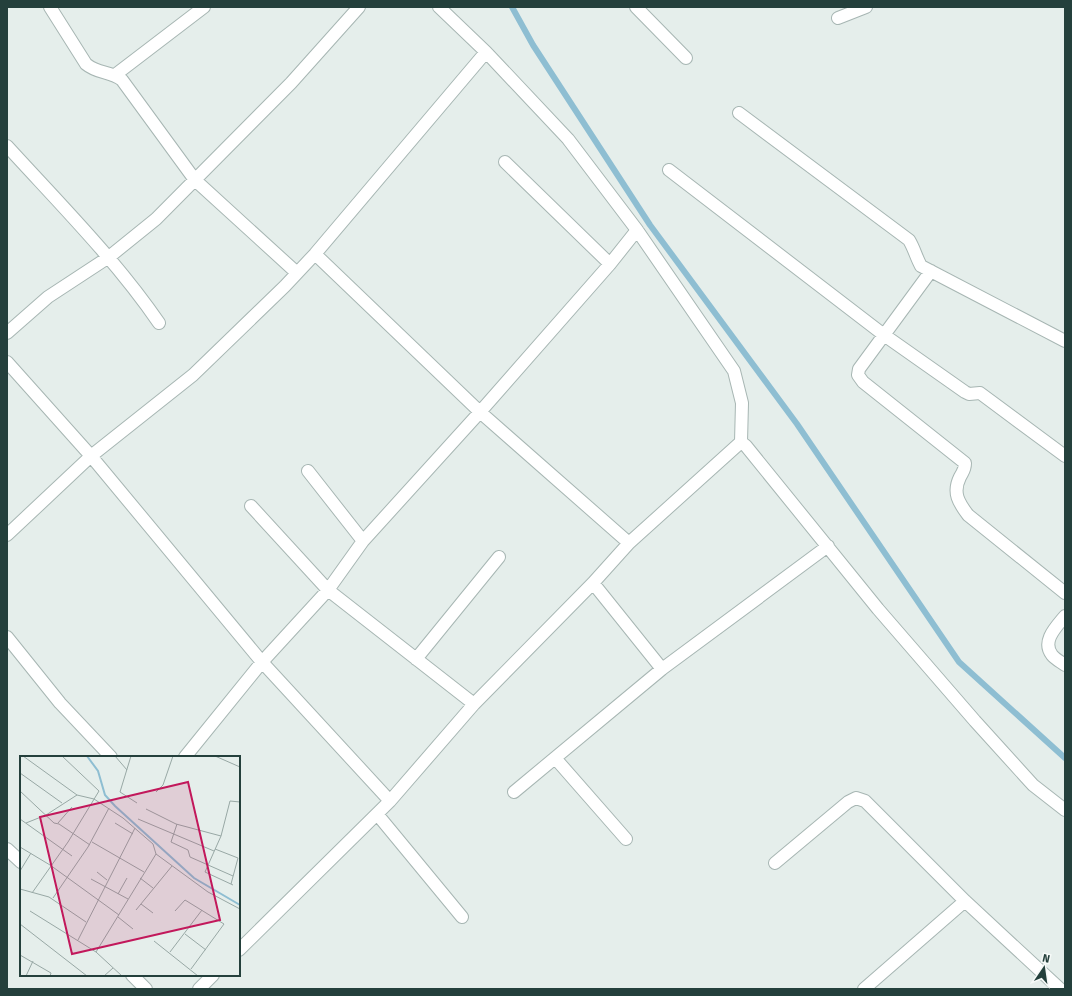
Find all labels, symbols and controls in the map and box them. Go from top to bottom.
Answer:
inset map [20,756,240,976]
north arrow [1024,948,1064,988]
text: N [1041,952,1051,966]

